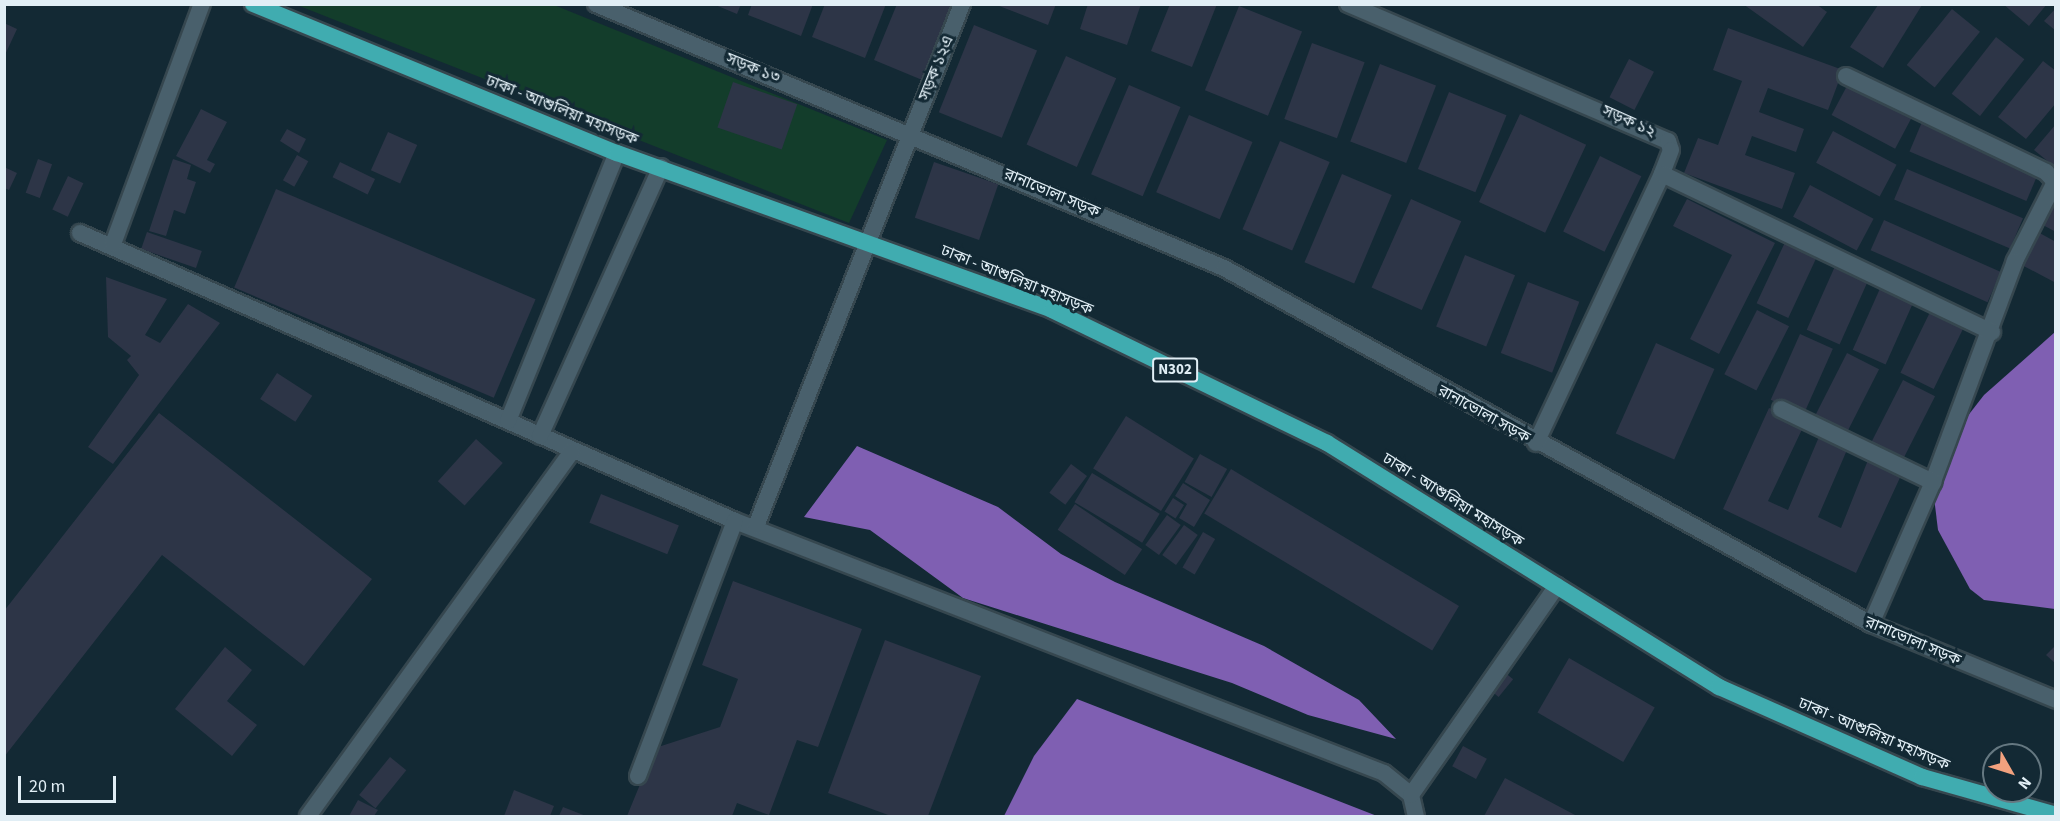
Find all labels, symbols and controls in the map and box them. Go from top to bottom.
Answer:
street label: সড়ক ১২এ [914,33,958,103]
street label: সড়ক ১৩ [723,49,783,87]
street label: ঢাকা - আশুলিয়া মহাসড়ক [483,71,641,149]
street label: সড়ক ১২ [1599,101,1659,141]
street label: রানাভোলা সড়ক [1001,164,1103,222]
street label: ঢাকা - আশুলিয়া মহাসড়ক [938,241,1096,319]
road number: N302 [1151,358,1199,382]
street label: রানাভোলা সড়ক [1435,381,1533,447]
street label: ঢাকা - আশুলিয়া মহাসড়ক [1379,449,1527,551]
street label: রানাভোলা সড়ক [1862,612,1964,670]
street label: ঢাকা - আশুলিয়া মহাসড়ক [1795,693,1953,775]
north arrow [1982,743,2042,803]
scale bar [21,764,118,802]
text: N [2013,772,2036,794]
text: 20 m [29,774,65,799]

